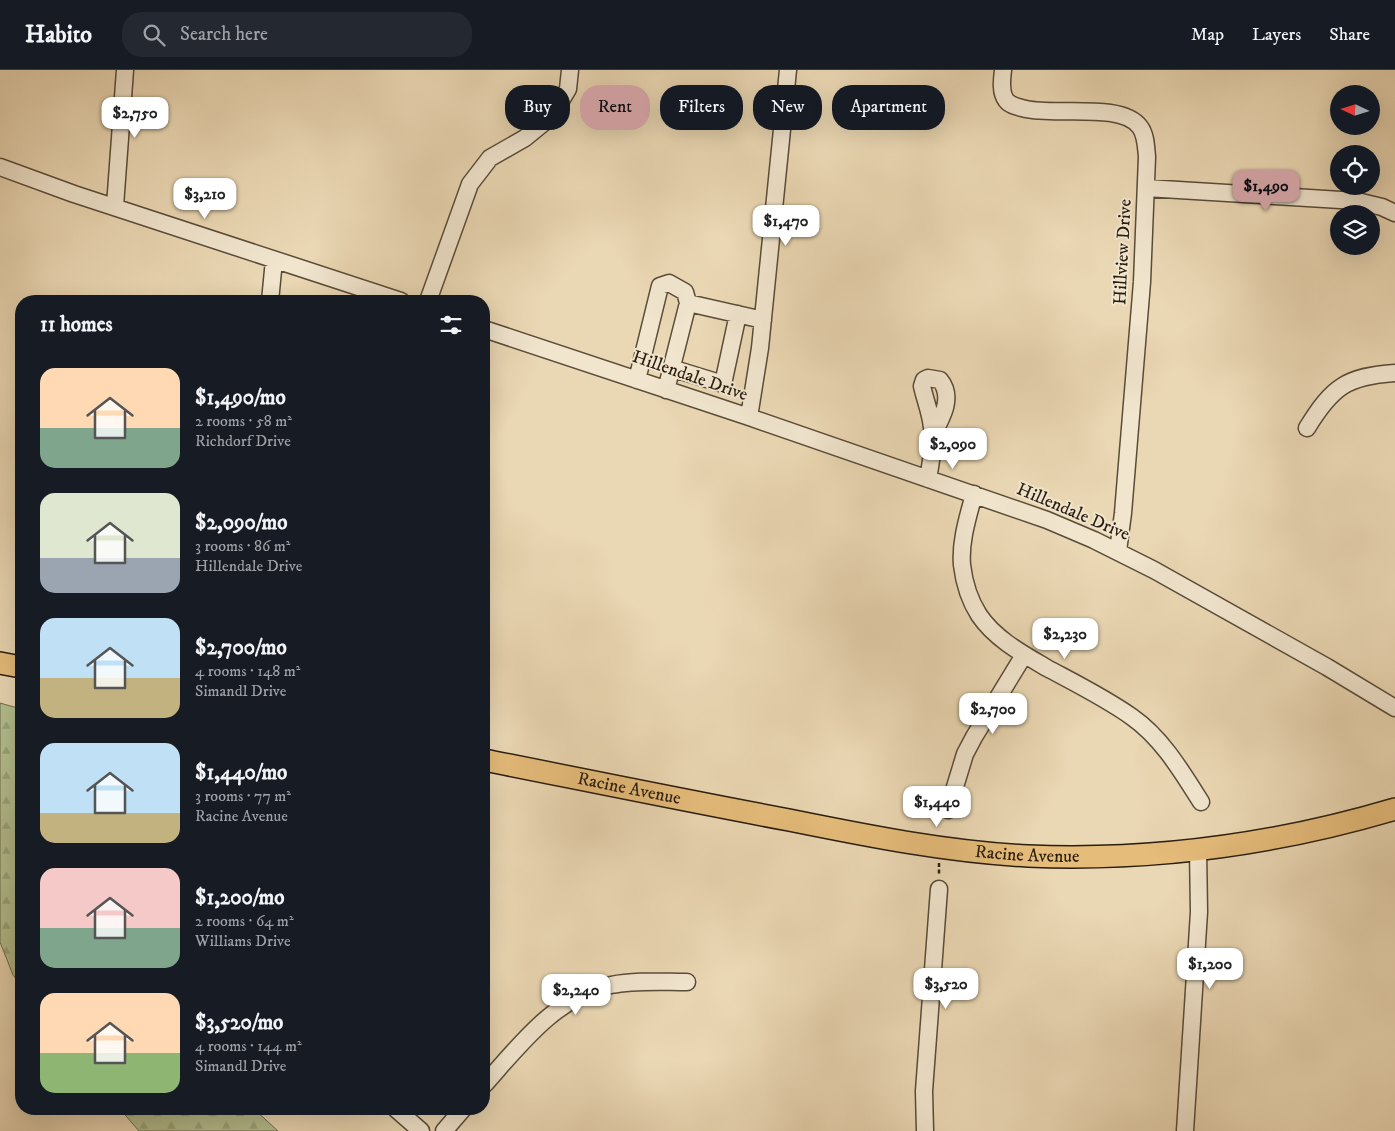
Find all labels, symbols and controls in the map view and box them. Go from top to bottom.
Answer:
search box [122,12,472,57]
text: Habito [25,20,92,50]
icon: search [140,21,168,49]
text: Search here [180,23,268,46]
text: Map [1191,24,1224,46]
text: Layers [1252,24,1301,46]
text: Share [1329,24,1370,46]
chip: Buy [505,85,570,130]
chip: Rent [580,85,650,130]
chip: Filters [660,85,743,130]
chip: New [753,85,822,130]
chip: Apartment [832,85,945,130]
north arrow [1330,85,1380,135]
map controls [1330,85,1380,255]
pin: $2,750 [94,97,176,139]
text: $2,750 [113,103,158,123]
button: locate [1330,145,1380,195]
pin: $1,490 [1225,170,1307,212]
text: $1,490 [1243,176,1289,196]
pin: $3,210 [164,178,246,220]
text: $3,210 [184,184,226,204]
street label: Hillview Drive [1109,199,1137,305]
pin: $1,470 [745,204,827,247]
button: layers [1330,205,1380,255]
text: $1,470 [764,211,808,231]
icon: filters [437,311,465,339]
text: 11 homes [40,312,113,338]
street label: Hillendale Drive [629,346,751,406]
text: $1,490/mo [195,385,286,411]
icon: home [80,388,140,448]
text: 2 rooms · 58 m² [195,411,292,431]
pin: $2,090 [912,428,994,470]
text: Richdorf Drive [195,431,291,451]
text: $2,090 [930,434,976,454]
street label: Hillendale Drive [1013,478,1133,546]
text: $2,090/mo [195,510,287,536]
icon: home [80,513,140,573]
text: 3 rooms · 86 m² [195,536,290,556]
text: Hillendale Drive [195,556,302,576]
pin: $2,230 [1024,618,1106,660]
text: $2,230 [1043,624,1087,644]
text: $2,700/mo [195,635,287,661]
icon: home [80,638,140,698]
text: 4 rooms · 148 m² [195,661,300,681]
text: Simandl Drive [195,681,287,701]
pin: $2,700 [952,692,1034,735]
text: $2,700 [970,699,1016,719]
text: $1,440/mo [195,760,287,786]
icon: home [80,763,140,823]
street label: Racine Avenue [576,768,683,810]
text: 3 rooms · 77 m² [195,786,291,806]
pin: $1,440 [896,786,978,828]
text: $1,440 [914,792,960,812]
text: Racine Avenue [195,806,288,826]
street label: Racine Avenue [974,841,1080,868]
text: $1,200/mo [195,885,284,911]
icon: home [80,888,140,948]
text: 2 rooms · 64 m² [195,911,294,931]
text: Williams Drive [195,931,291,951]
pin: $1,200 [1169,948,1251,990]
text: $1,200 [1188,954,1232,974]
pin: $3,520 [905,968,987,1010]
pin: $2,240 [535,974,617,1016]
text: $3,520 [924,974,968,994]
text: $2,240 [553,980,599,1000]
text: $3,520/mo [195,1010,283,1036]
icon: home [80,1013,140,1073]
text: 4 rooms · 144 m² [195,1036,302,1056]
text: Simandl Drive [195,1056,287,1076]

